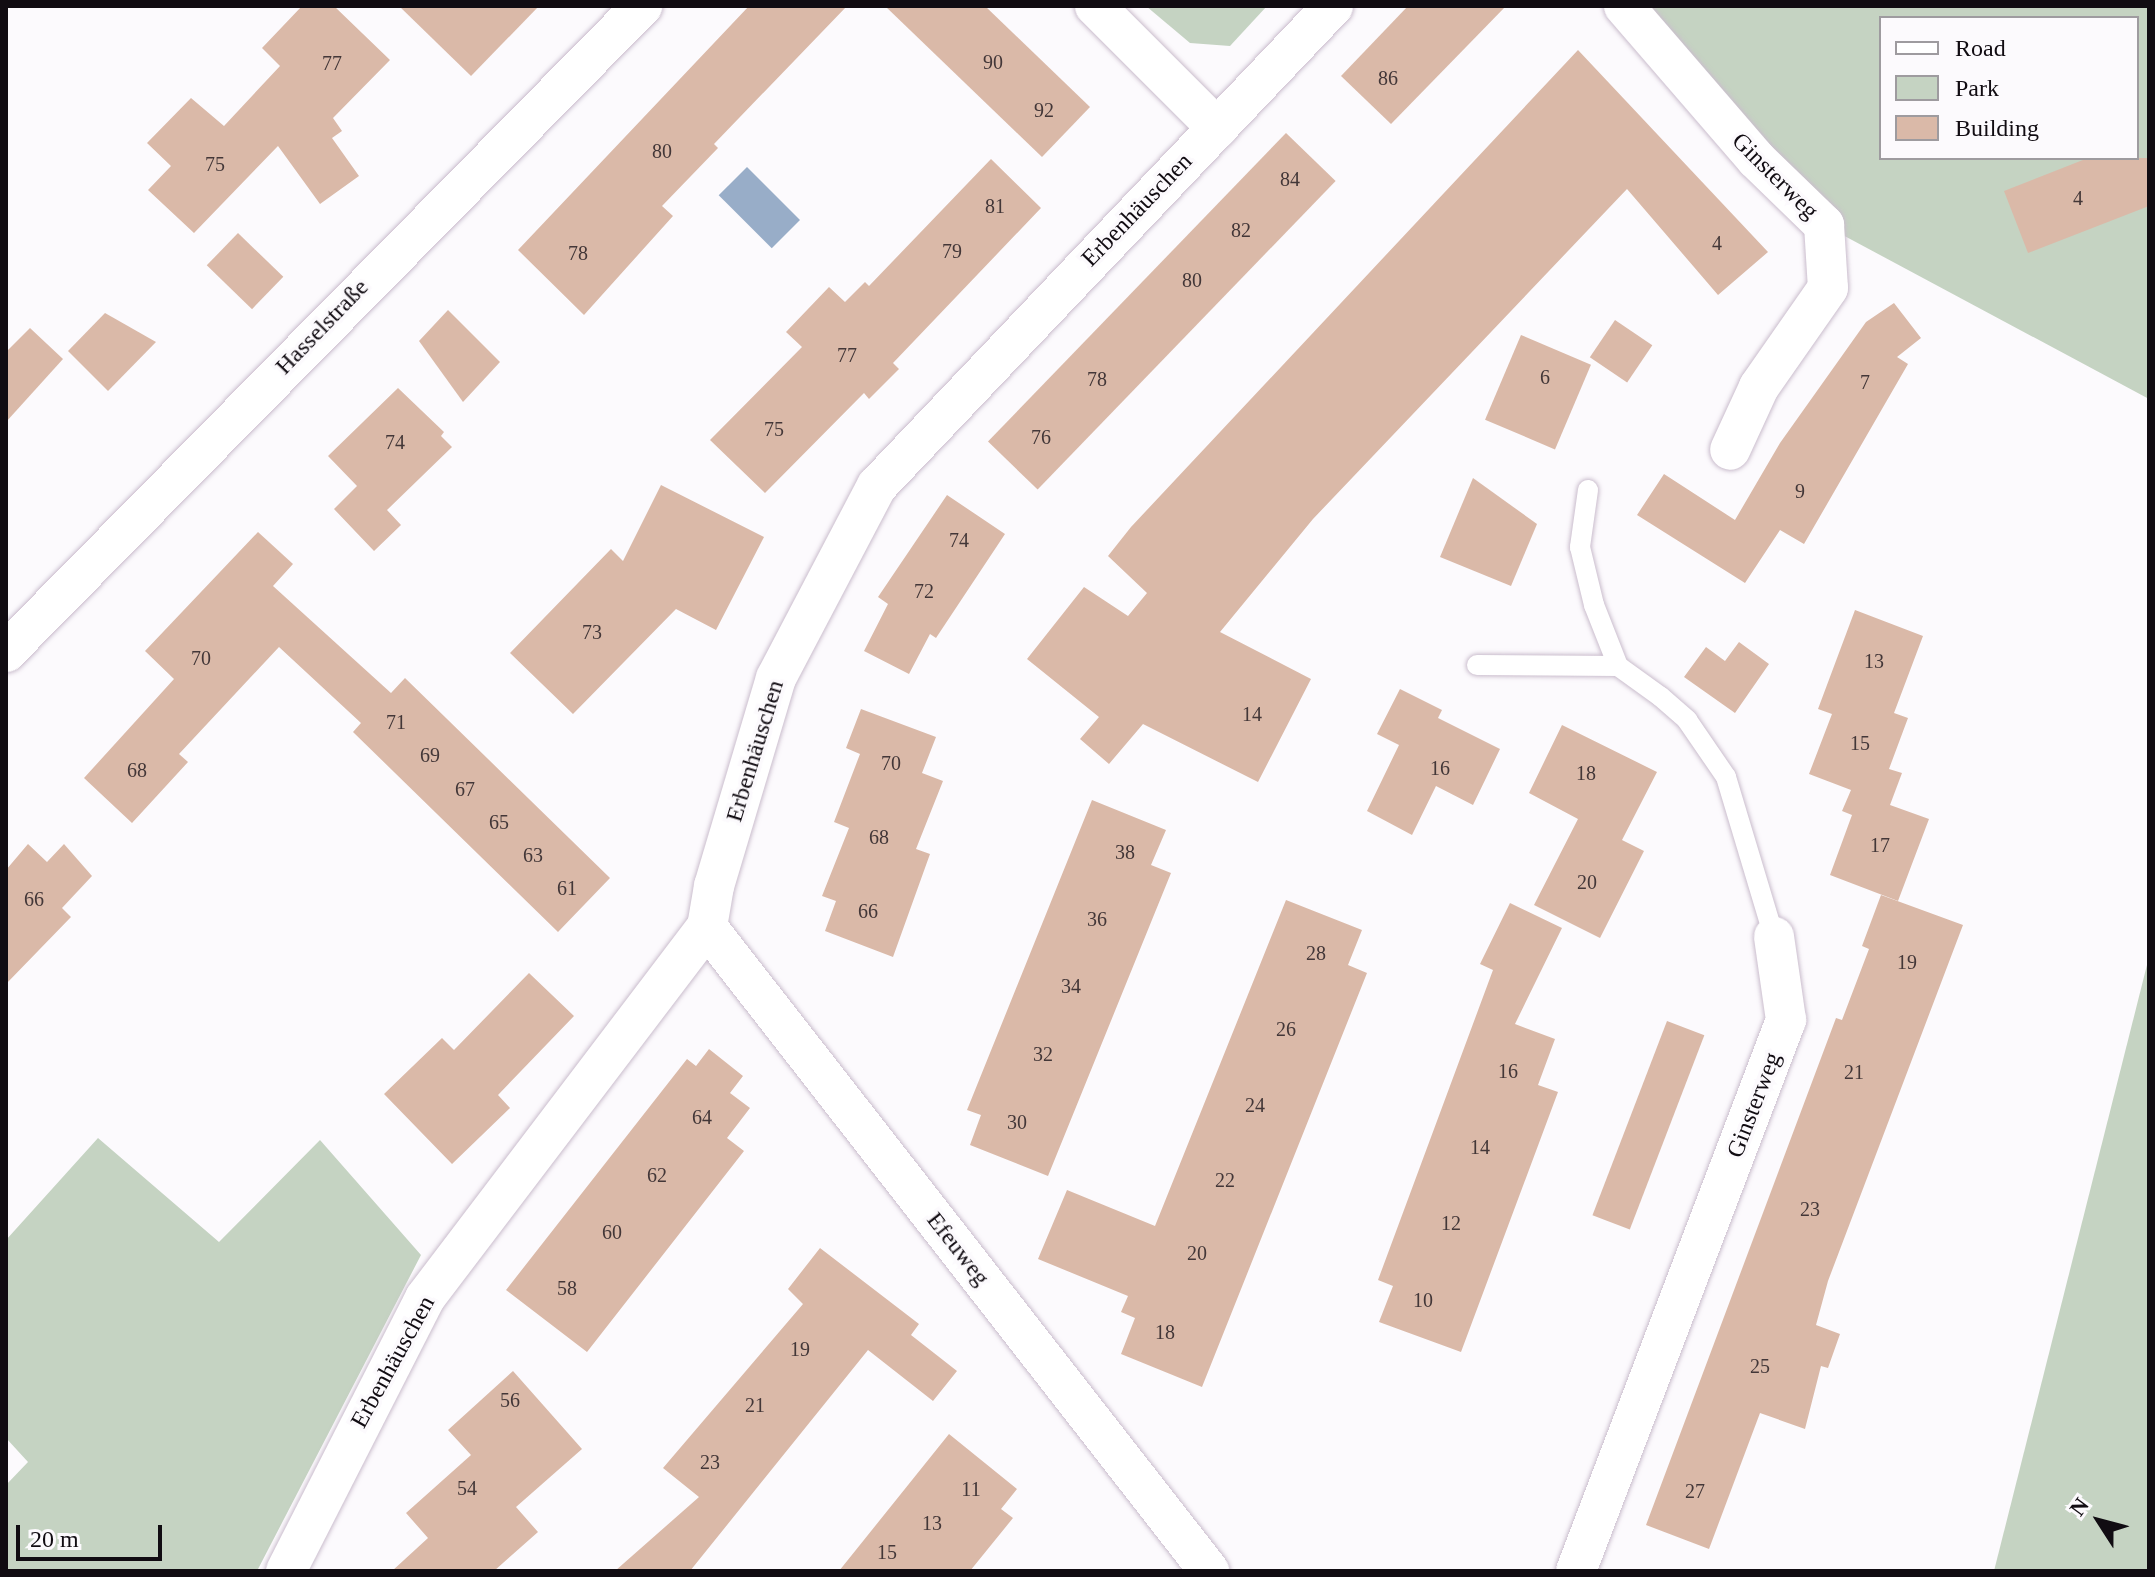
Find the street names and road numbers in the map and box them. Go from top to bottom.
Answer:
street label: Ginsterweg [1726,127,1824,225]
street label: Erbenhäuschen [1076,147,1198,273]
street label: Hasselstraße [270,273,374,381]
street label: Erbenhäuschen [720,677,790,825]
street label: Ginsterweg [1721,1048,1787,1162]
street label: Efeuweg [920,1207,996,1291]
street label: Erbenhäuschen [345,1291,441,1433]

